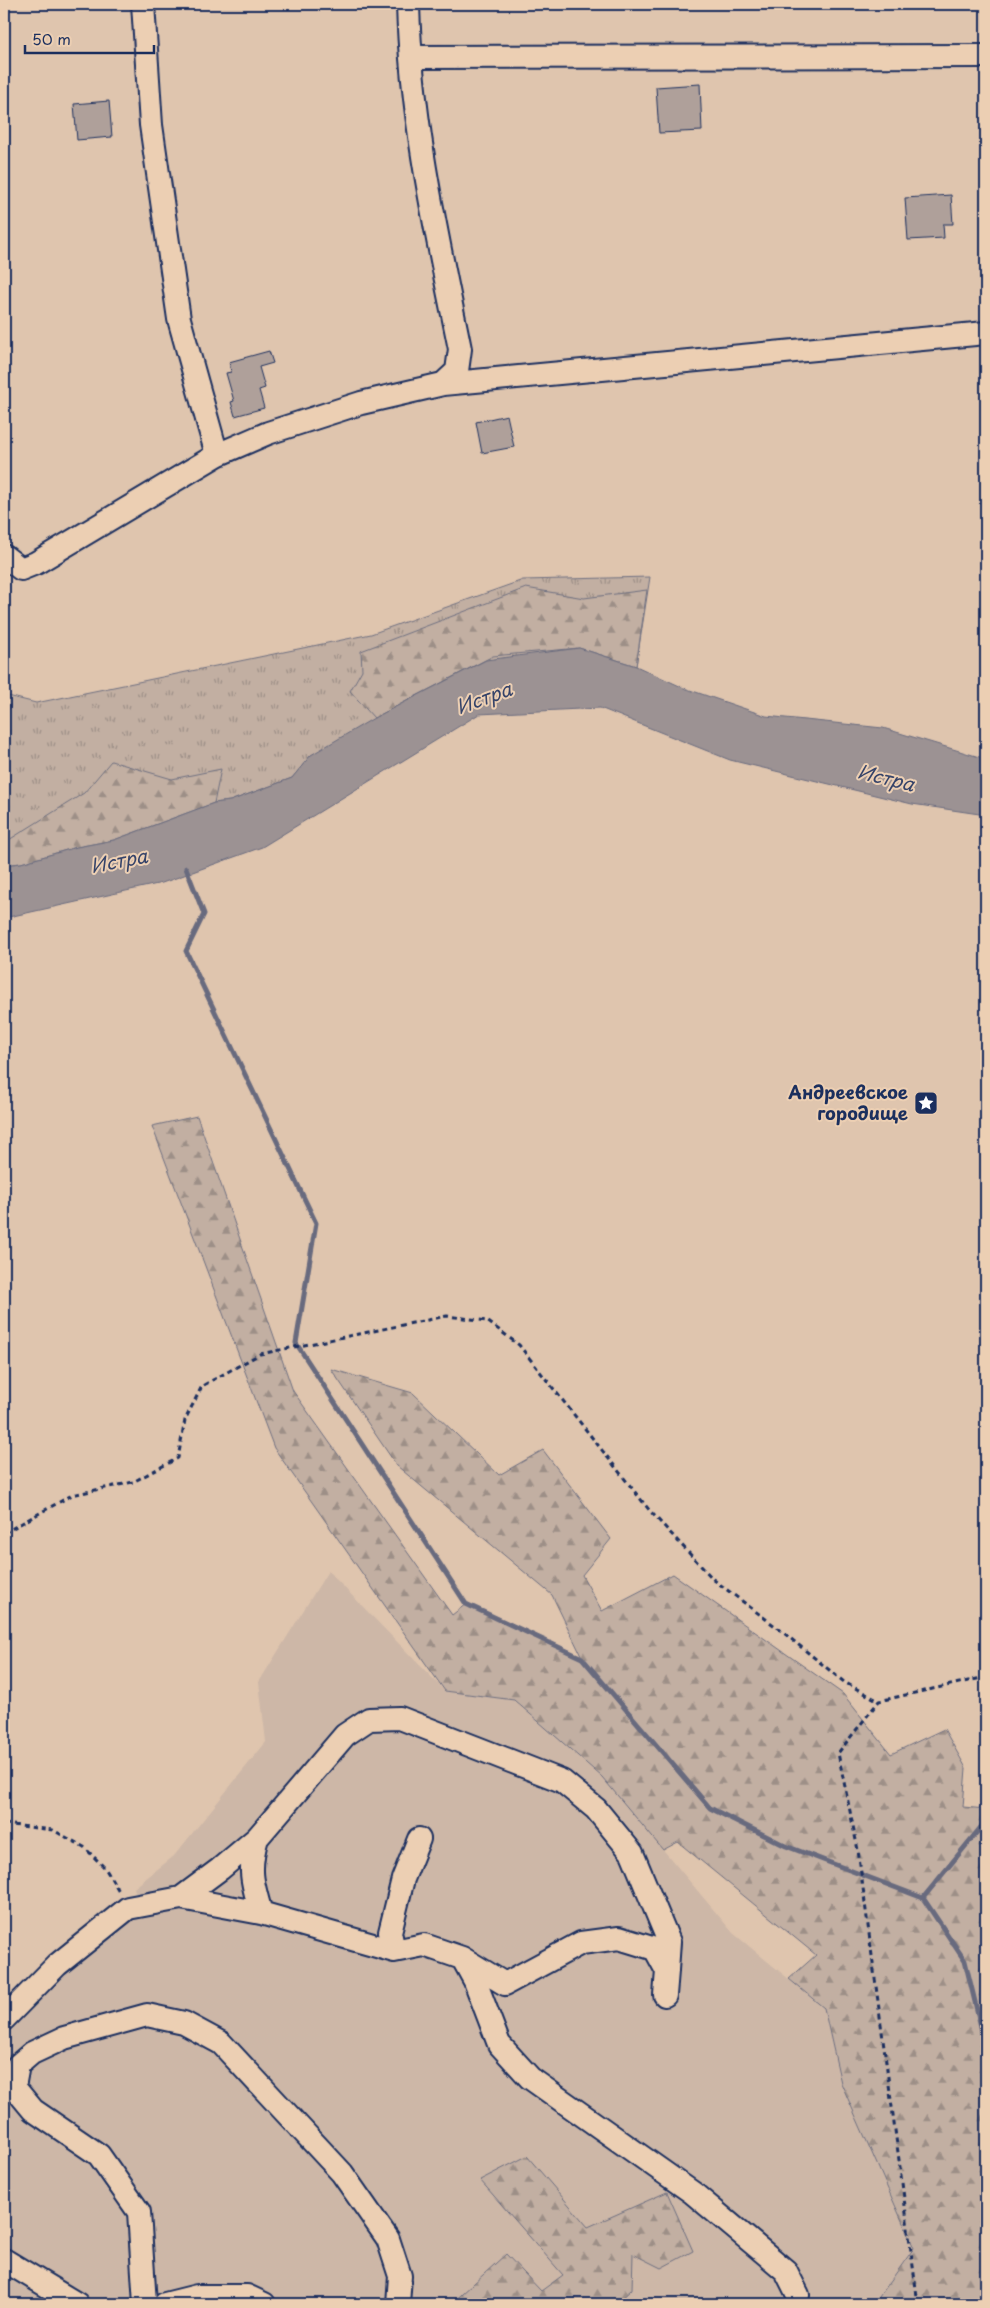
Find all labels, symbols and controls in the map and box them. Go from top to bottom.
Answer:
scale bar [25,22,154,54]
text: 50 m [32,27,71,50]
water label: Истра [452,674,516,720]
water label: Истра [855,756,919,798]
water label: Истра [88,841,151,879]
place label: Андреевское городище [787,1078,908,1126]
place icon: Андреевское городище [913,1090,939,1116]

